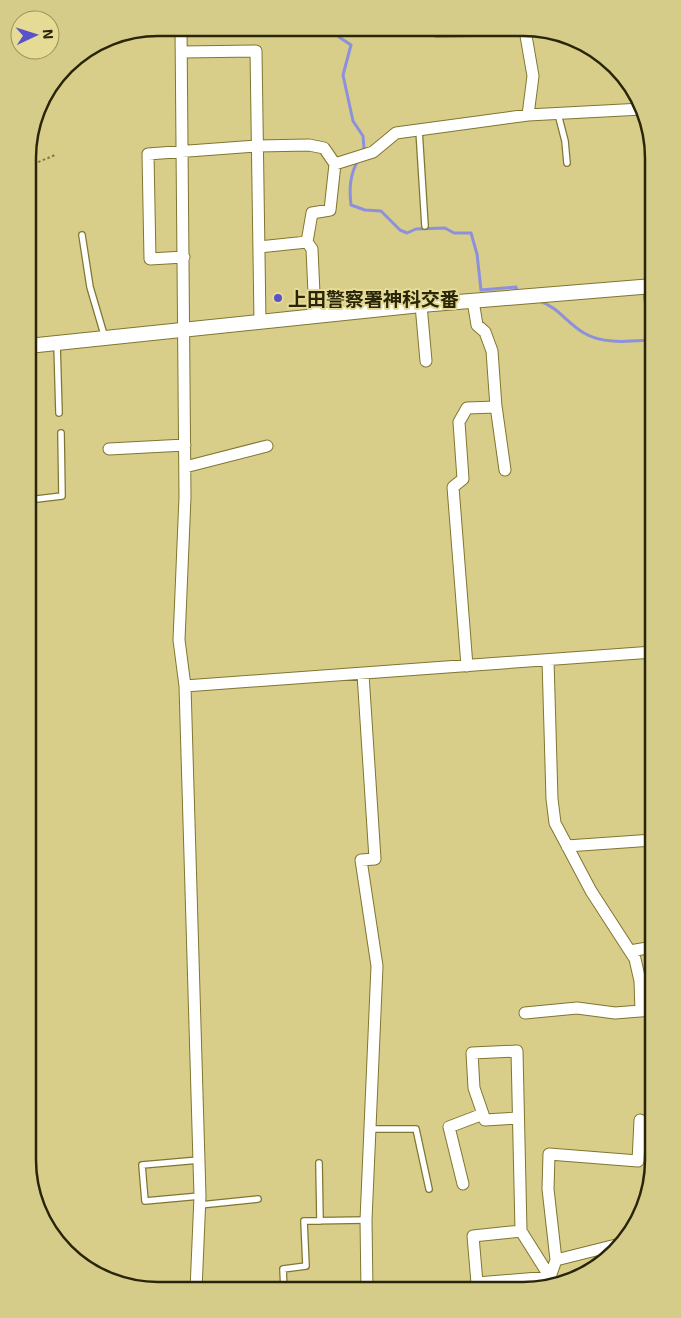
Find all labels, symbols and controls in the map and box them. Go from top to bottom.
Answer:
north arrow [10,10,60,60]
text: N [40,28,57,40]
place label: 上田警察署神科交番 [288,287,459,310]
marker: 上田警察署神科交番 [272,292,284,304]

